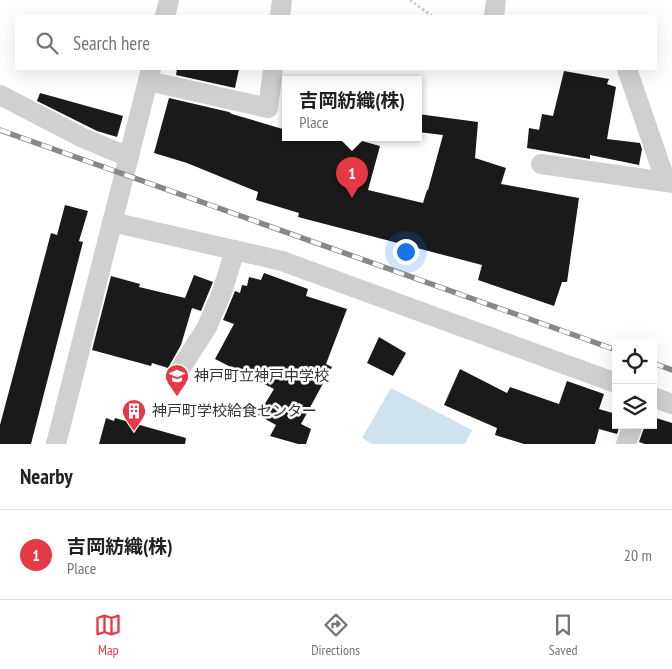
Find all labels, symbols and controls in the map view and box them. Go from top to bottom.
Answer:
search box [15,15,657,70]
icon: search [33,29,61,57]
text: Search here [73,31,150,55]
popup [282,76,422,141]
text: 吉岡紡織(株) [299,88,405,112]
text: Place [299,112,329,132]
pin: 1 [336,157,368,198]
your location [393,239,419,265]
map controls [612,339,657,429]
button: locate [612,339,657,384]
school or university icon: 神戸町立神戸中学校 [164,363,190,397]
place label: 神戸町立神戸中学校 [194,366,329,385]
button: layers [612,384,657,429]
building icon: 神戸町学校給食センター [121,398,147,432]
place label: 神戸町学校給食センター [152,401,317,420]
text: Nearby [20,463,73,490]
text: 吉岡紡織(株) [67,534,173,558]
text: 1 [32,545,40,565]
text: 20 m [624,545,652,565]
text: Place [67,558,96,578]
tab: Map [94,611,122,659]
tab: Directions [311,611,360,659]
tab: Saved [549,611,578,659]

